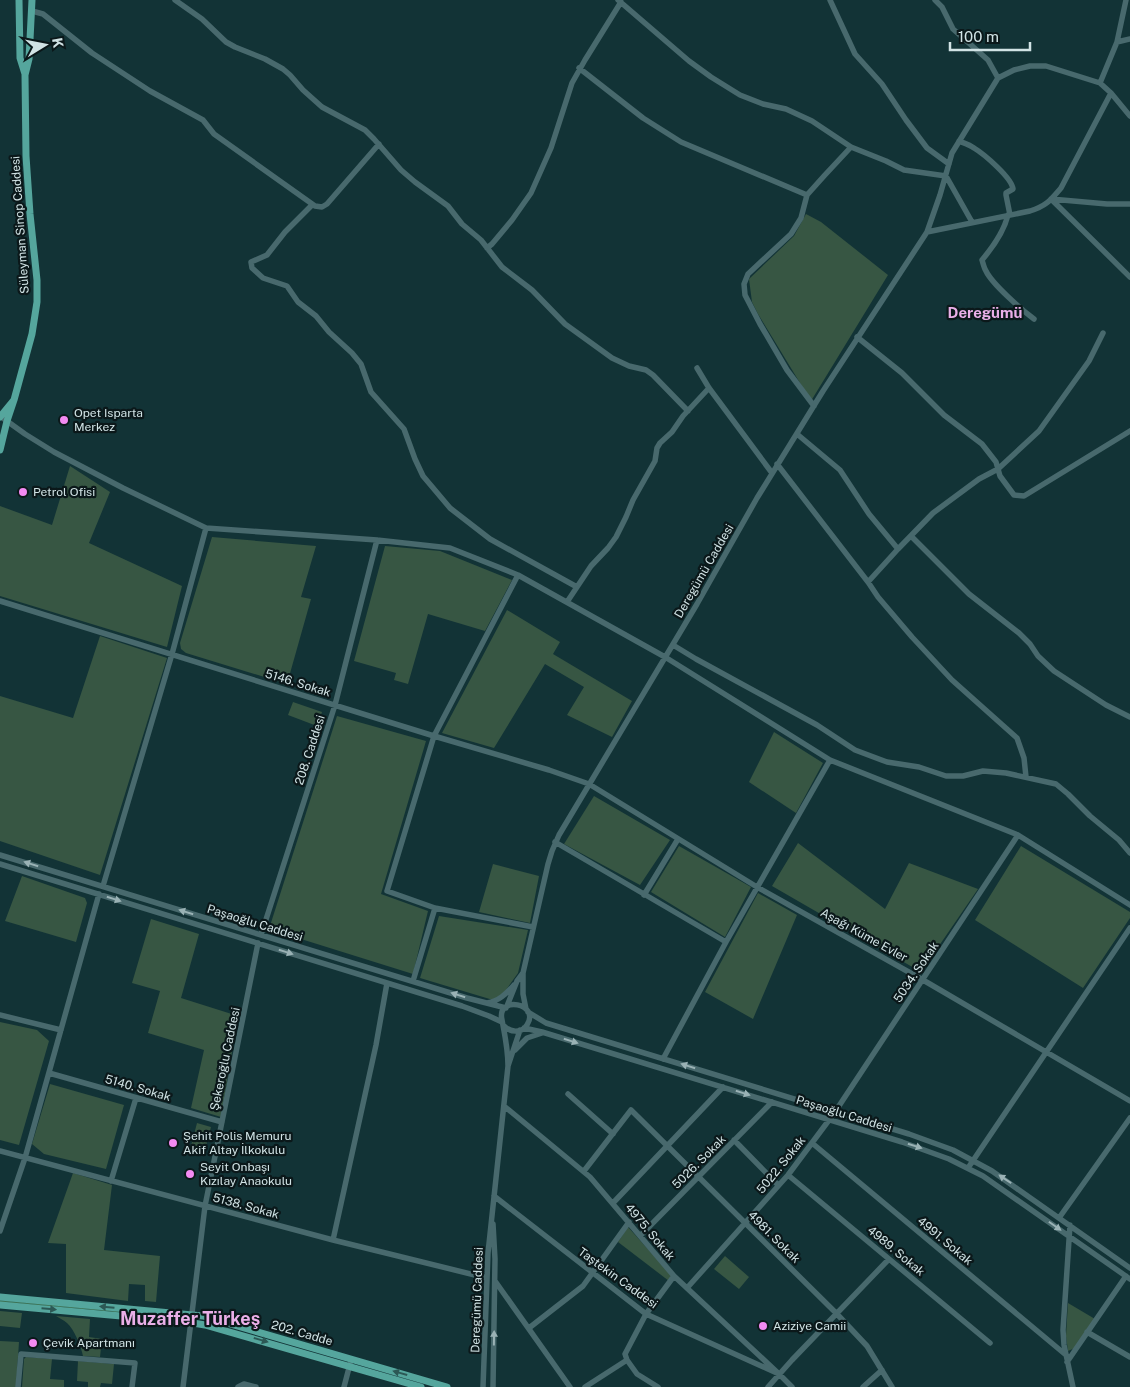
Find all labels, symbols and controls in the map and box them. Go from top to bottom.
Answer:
north arrow [20,20,70,70]
scale bar [950,20,1030,52]
text: 100 m [958,28,999,45]
text: K [49,36,67,49]
street label: Süleyman Sinop Caddesi [8,156,32,294]
district label: Deregümü [948,304,1022,321]
place label: Opet Isparta Merkez [74,406,143,434]
marker: Opet Isparta Merkez [58,414,70,426]
place label: Petrol Ofisi [33,485,95,499]
marker: Petrol Ofisi [17,486,29,498]
street label: Deregümü Caddesi [671,522,737,620]
street label: 5146. Sokak [263,666,333,700]
street label: 208. Caddesi [292,713,328,787]
one-way arrow [23,860,38,868]
one-way arrow [106,895,121,903]
street label: Paşaoğlu Caddesi [205,902,305,944]
street label: Aşağı Küme Evler [818,905,910,965]
one-way arrow [178,907,193,915]
street label: 5034. Sokak [891,939,942,1005]
one-way arrow [278,948,293,956]
one-way arrow [451,991,466,999]
street label: Şekeroğlu Caddesi [207,1006,243,1112]
one-way arrow [564,1037,579,1045]
one-way arrow [680,1062,695,1070]
street label: 5140. Sokak [103,1072,173,1104]
one-way arrow [736,1090,751,1098]
street label: Paşaoğlu Caddesi [794,1093,894,1135]
place label: Şehit Polis Memuru Akif Altay İlkokulu [183,1129,292,1157]
street label: 5026. Sokak [669,1132,729,1192]
street label: 5022. Sokak [754,1133,809,1196]
marker: Şehit Polis Memuru Akif Altay İlkokulu [167,1137,179,1149]
one-way arrow [908,1143,923,1150]
place label: Seyit Onbaşı Kızılay Anaokulu [200,1160,292,1188]
marker: Seyit Onbaşı Kızılay Anaokulu [184,1168,196,1180]
one-way arrow [998,1174,1011,1184]
street label: 5138. Sokak [211,1190,281,1222]
street label: 4975. Sokak [622,1201,678,1264]
street label: 4981. Sokak [745,1208,803,1266]
street label: 4991. Sokak [915,1214,976,1268]
one-way arrow [1049,1221,1062,1231]
street label: 4989. Sokak [865,1223,928,1279]
street label: Taştekin Caddesi [576,1244,660,1312]
street label: Deregümü Caddesi [468,1247,486,1353]
one-way arrow [98,1302,114,1310]
one-way arrow [41,1306,57,1314]
district label: Muzaffer Türkeş [120,1308,260,1329]
street label: 202. Cadde [270,1318,334,1348]
place label: Aziziye Camii [773,1319,846,1333]
marker: Aziziye Camii [757,1320,769,1332]
one-way arrow [490,1330,498,1346]
place label: Çevik Apartmanı [43,1336,135,1350]
marker: Çevik Apartmanı [27,1337,39,1349]
one-way arrow [253,1337,268,1345]
one-way arrow [393,1369,408,1377]

